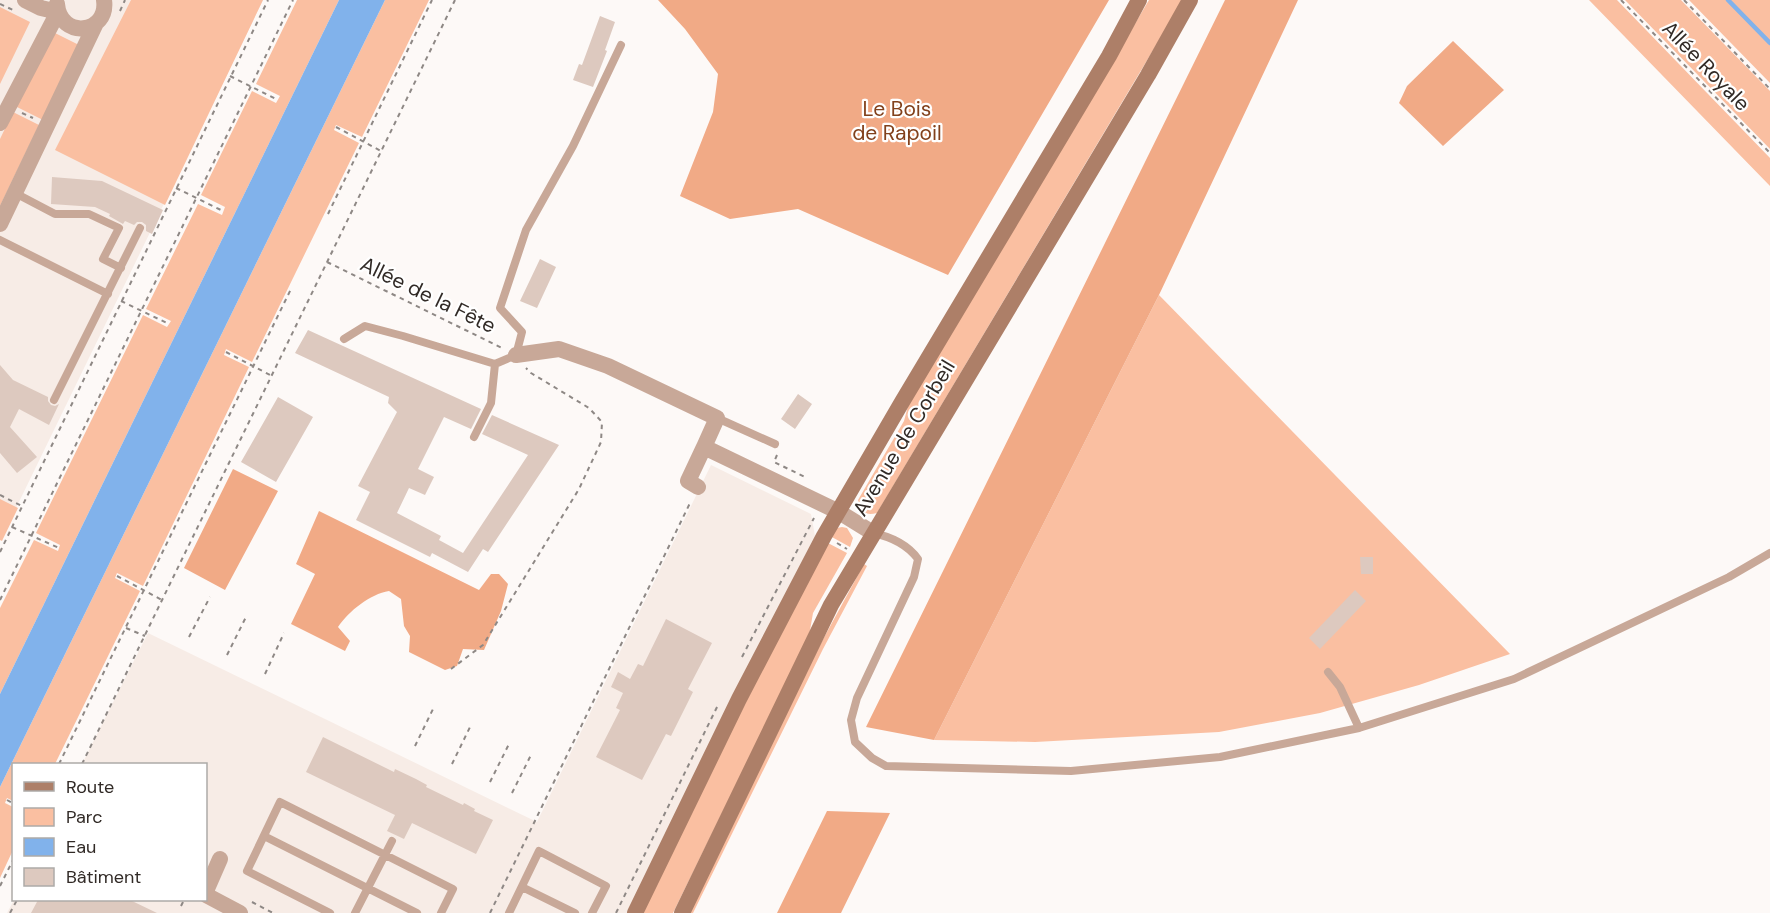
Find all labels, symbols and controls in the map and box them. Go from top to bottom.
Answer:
street label: Allée Royale [1656,15,1756,117]
park label: Le Bois de Rapoil [852,95,942,147]
street label: Allée de la Fête [356,250,500,340]
street label: Avenue de Corbeil [846,355,962,521]
legend [12,763,207,901]
text: Route [66,775,114,799]
text: Parc [66,805,102,829]
text: Eau [66,835,96,859]
text: Bâtiment [66,865,141,889]

